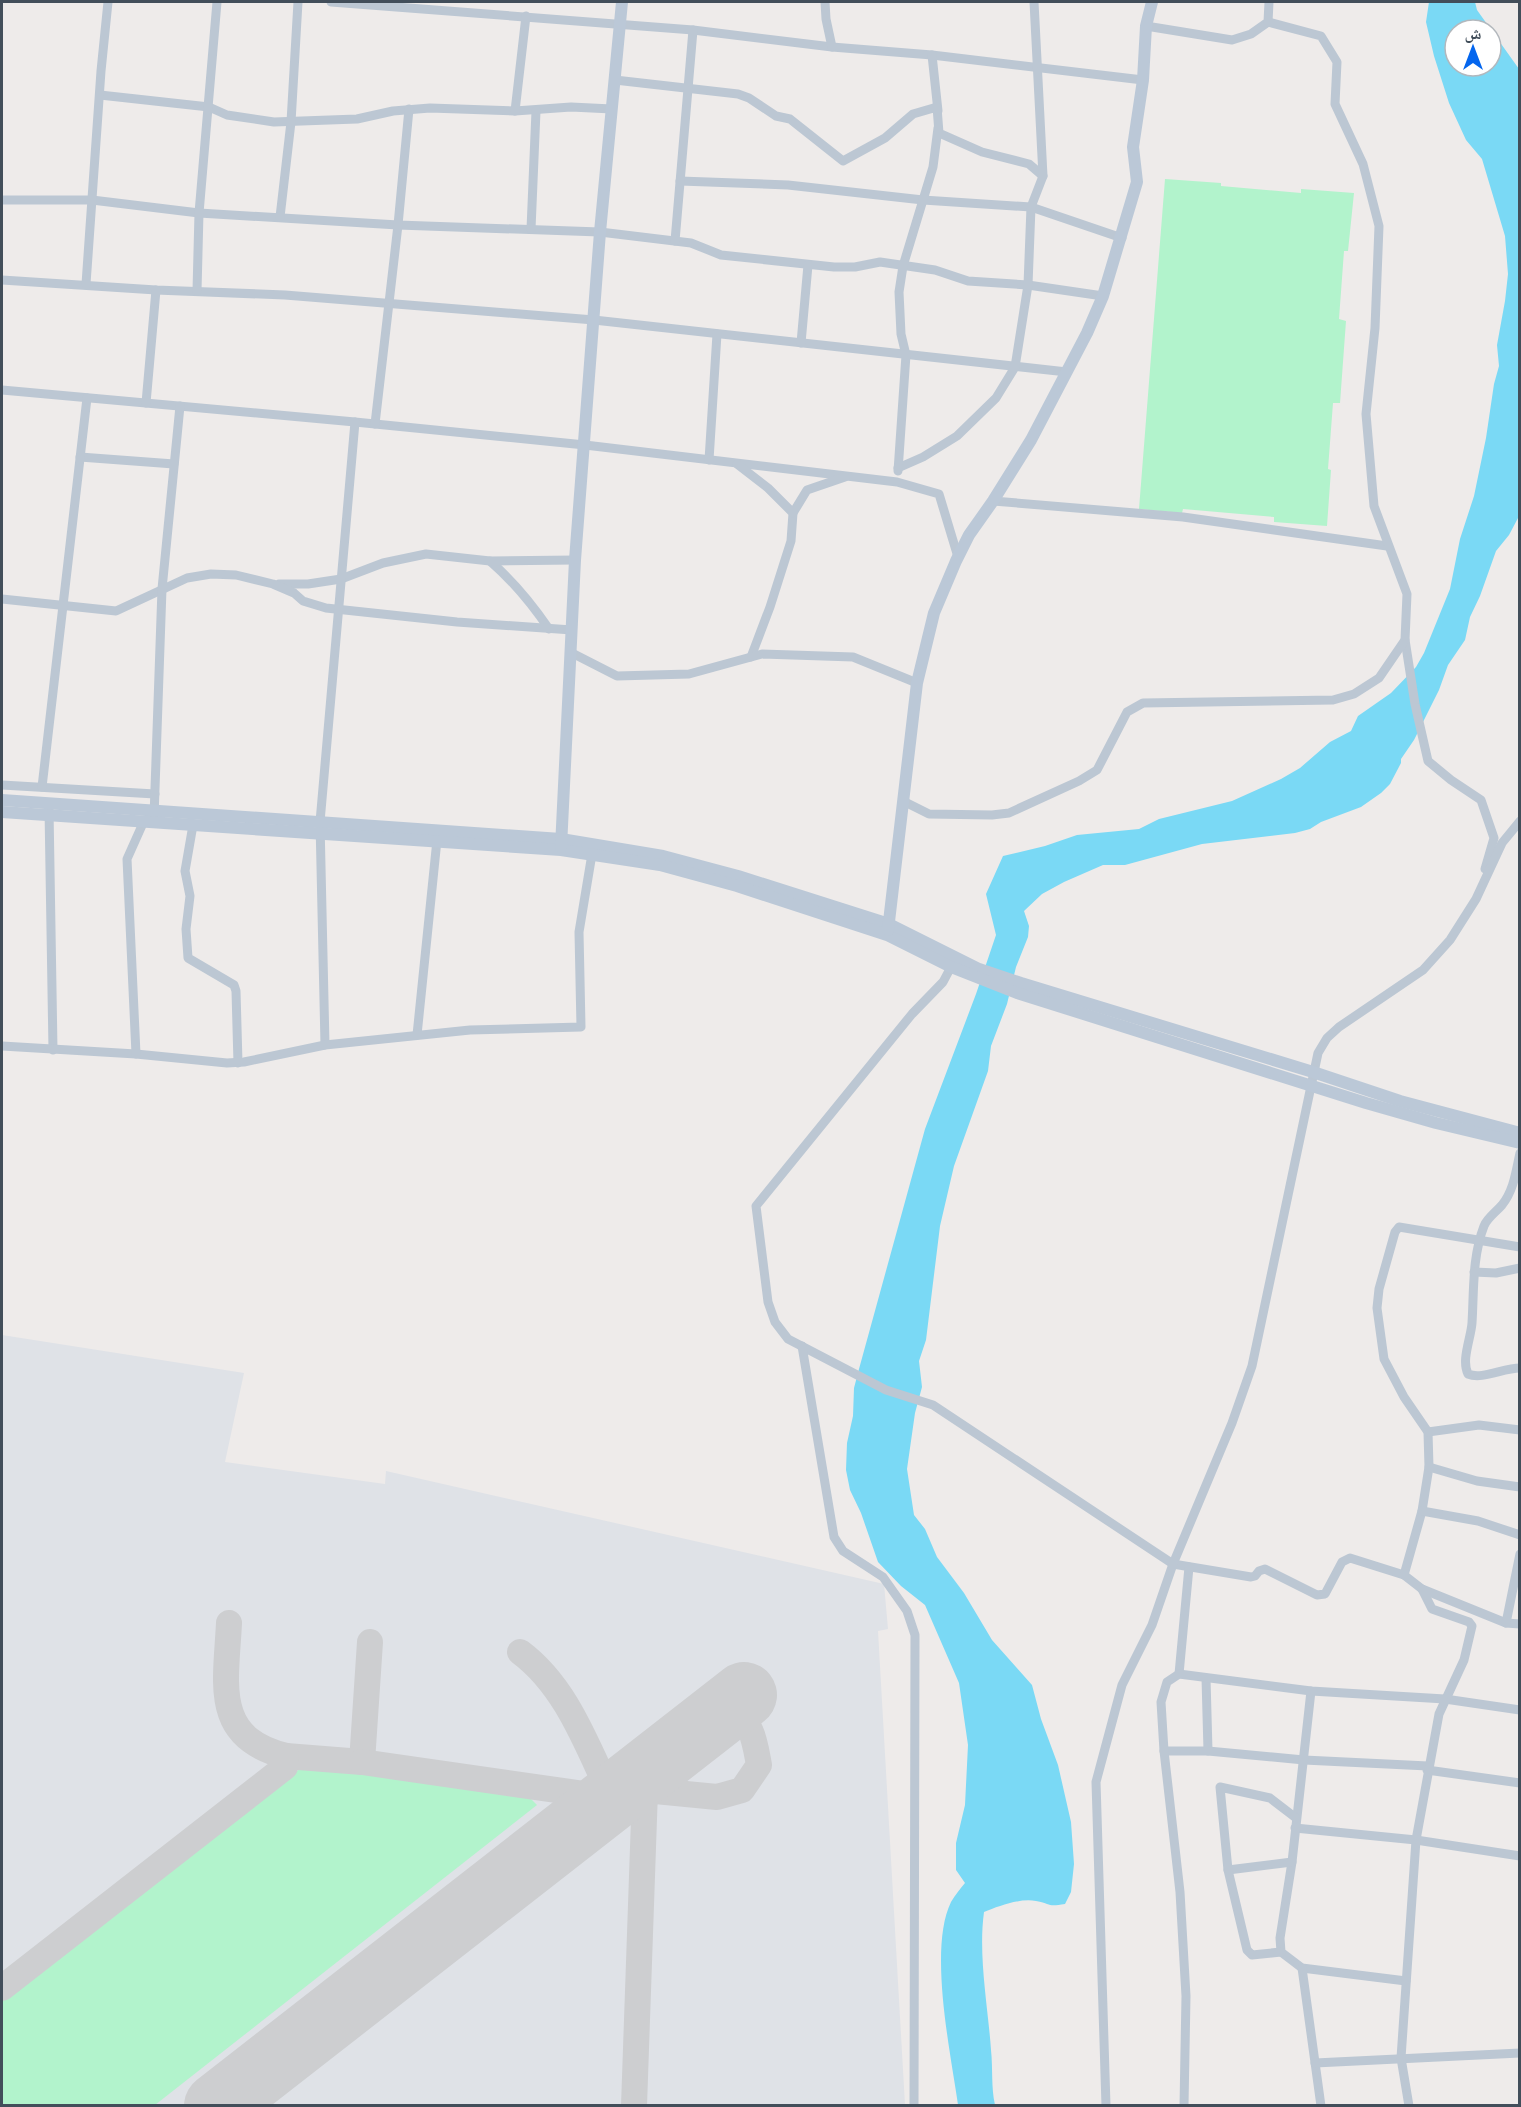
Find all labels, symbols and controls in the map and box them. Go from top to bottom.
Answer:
north arrow [1443,18,1503,78]
text: ش [1465,23,1482,43]

